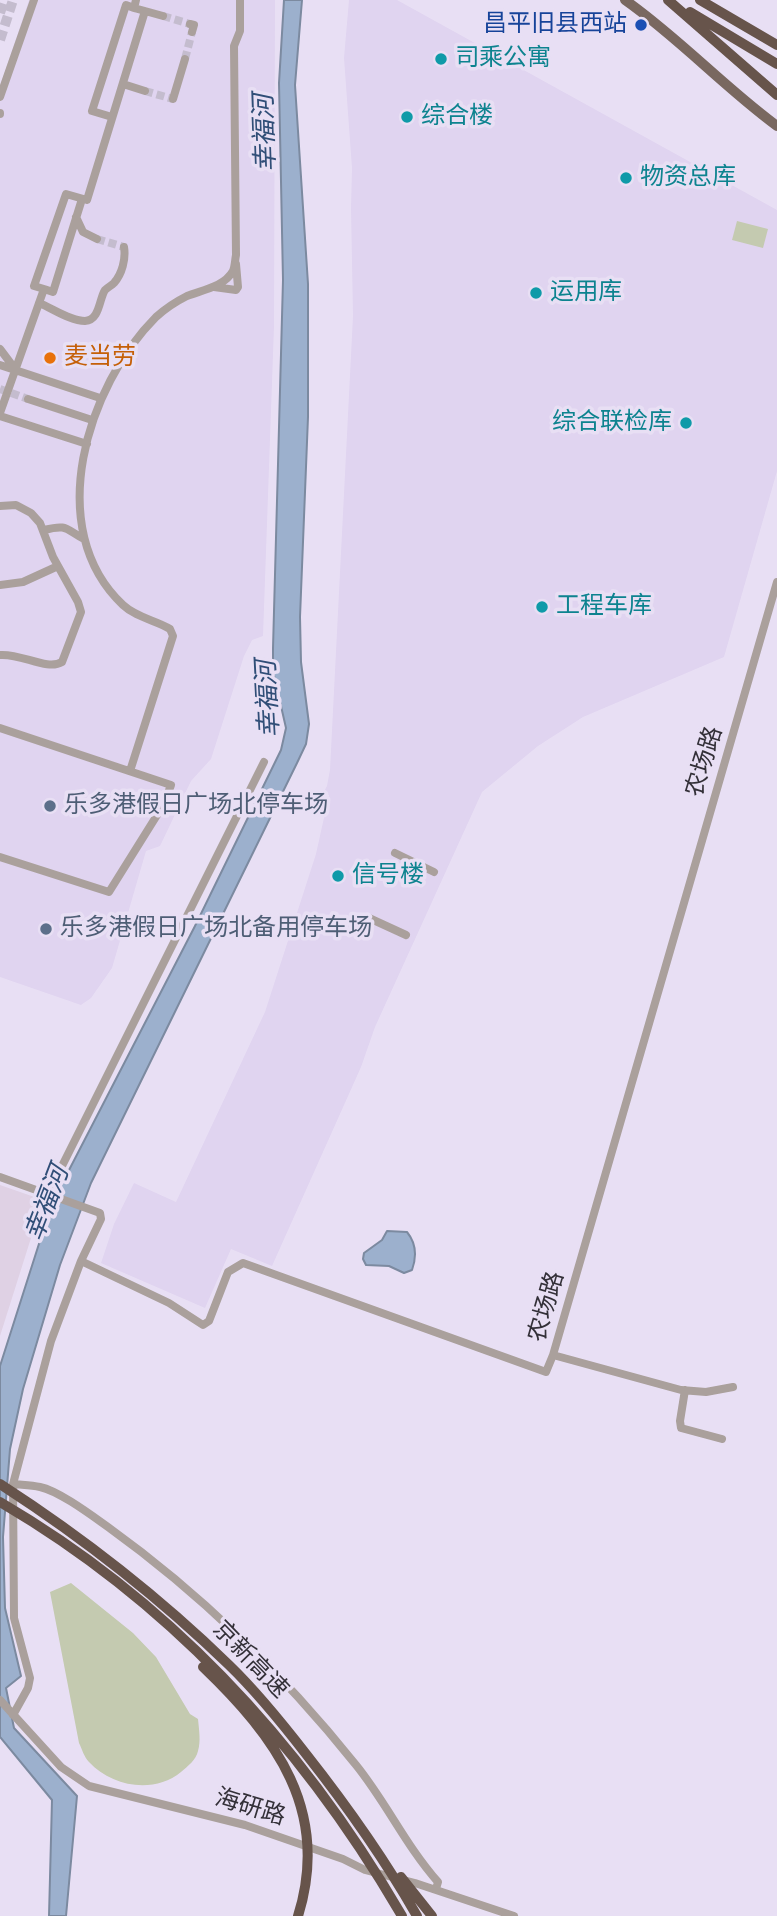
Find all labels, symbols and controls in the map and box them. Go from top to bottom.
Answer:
place label: 昌平旧县西站 [483,11,627,39]
marker: 昌平旧县西站 [633,17,649,33]
place label: 司乘公寓 [455,45,551,73]
marker: 司乘公寓 [433,51,449,67]
water label: 幸福河 [249,93,283,173]
place label: 综合楼 [421,103,493,131]
marker: 综合楼 [399,109,415,125]
place label: 物资总库 [640,164,736,192]
marker: 物资总库 [618,170,634,186]
place label: 运用库 [550,279,622,307]
marker: 运用库 [528,285,544,301]
place label: 麦当劳 [64,344,136,372]
marker: 麦当劳 [42,350,58,366]
place label: 综合联检库 [552,409,672,437]
marker: 综合联检库 [678,415,694,431]
place label: 工程车库 [556,593,652,621]
marker: 工程车库 [534,599,550,615]
water label: 幸福河 [251,659,287,739]
street label: 农场路 [681,723,729,801]
place label: 乐多港假日广场北停车场 [64,792,328,820]
marker: 乐多港假日广场北停车场 [42,798,58,814]
place label: 信号楼 [352,862,424,890]
marker: 信号楼 [330,868,346,884]
place label: 乐多港假日广场北备用停车场 [60,915,372,943]
marker: 乐多港假日广场北备用停车场 [38,921,54,937]
water label: 幸福河 [19,1162,77,1246]
street label: 农场路 [523,1268,571,1346]
street label: 京新高速 [206,1615,294,1705]
street label: 海研路 [211,1784,289,1832]

